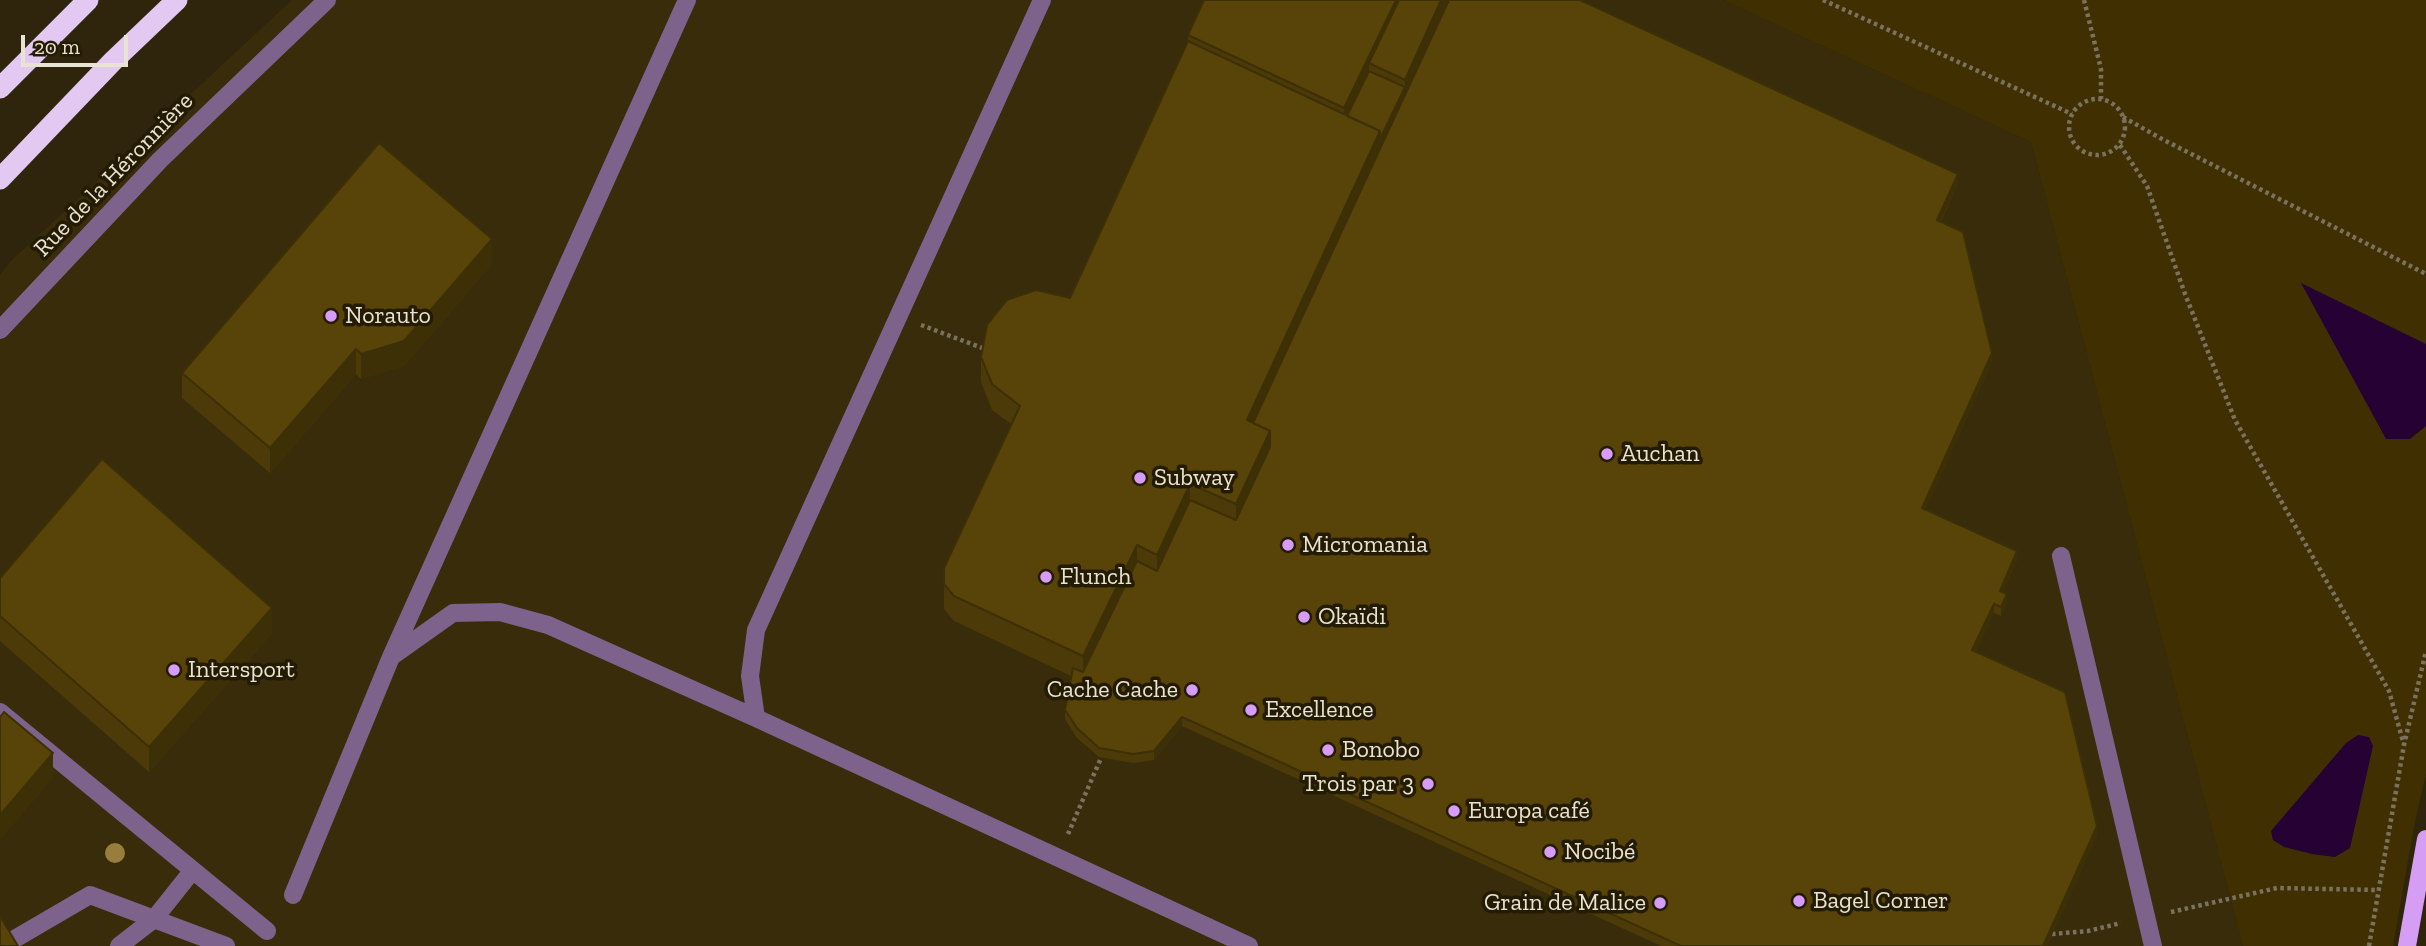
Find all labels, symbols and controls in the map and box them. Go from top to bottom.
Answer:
scale bar [24,21,131,65]
text: 20 m [34,34,80,59]
street label: Rue de la Héronnière [28,87,200,263]
place label: Norauto [345,302,431,330]
marker: Norauto [323,308,339,324]
place label: Auchan [1621,440,1699,468]
marker: Auchan [1599,446,1615,462]
place label: Subway [1154,464,1235,492]
marker: Subway [1132,470,1148,486]
place label: Micromania [1302,531,1428,559]
marker: Micromania [1280,537,1296,553]
place label: Flunch [1060,563,1132,591]
marker: Flunch [1038,569,1054,585]
place label: Okaïdi [1318,603,1386,631]
marker: Okaïdi [1296,609,1312,625]
place label: Intersport [188,656,295,684]
marker: Intersport [166,662,182,678]
place label: Cache Cache [1047,676,1178,704]
marker: Cache Cache [1184,682,1200,698]
place label: Excellence [1265,696,1374,724]
marker: Excellence [1243,702,1259,718]
place label: Bonobo [1342,736,1420,764]
marker: Bonobo [1320,742,1336,758]
place label: Trois par 3 [1302,770,1414,798]
marker: Trois par 3 [1420,776,1436,792]
place label: Europa café [1468,797,1590,825]
marker: Europa café [1446,803,1462,819]
place label: Nocibé [1564,838,1635,866]
marker: Nocibé [1542,844,1558,860]
place label: Bagel Corner [1813,887,1948,915]
place label: Grain de Malice [1484,889,1646,917]
marker: Bagel Corner [1791,893,1807,909]
marker: Grain de Malice [1652,895,1668,911]

